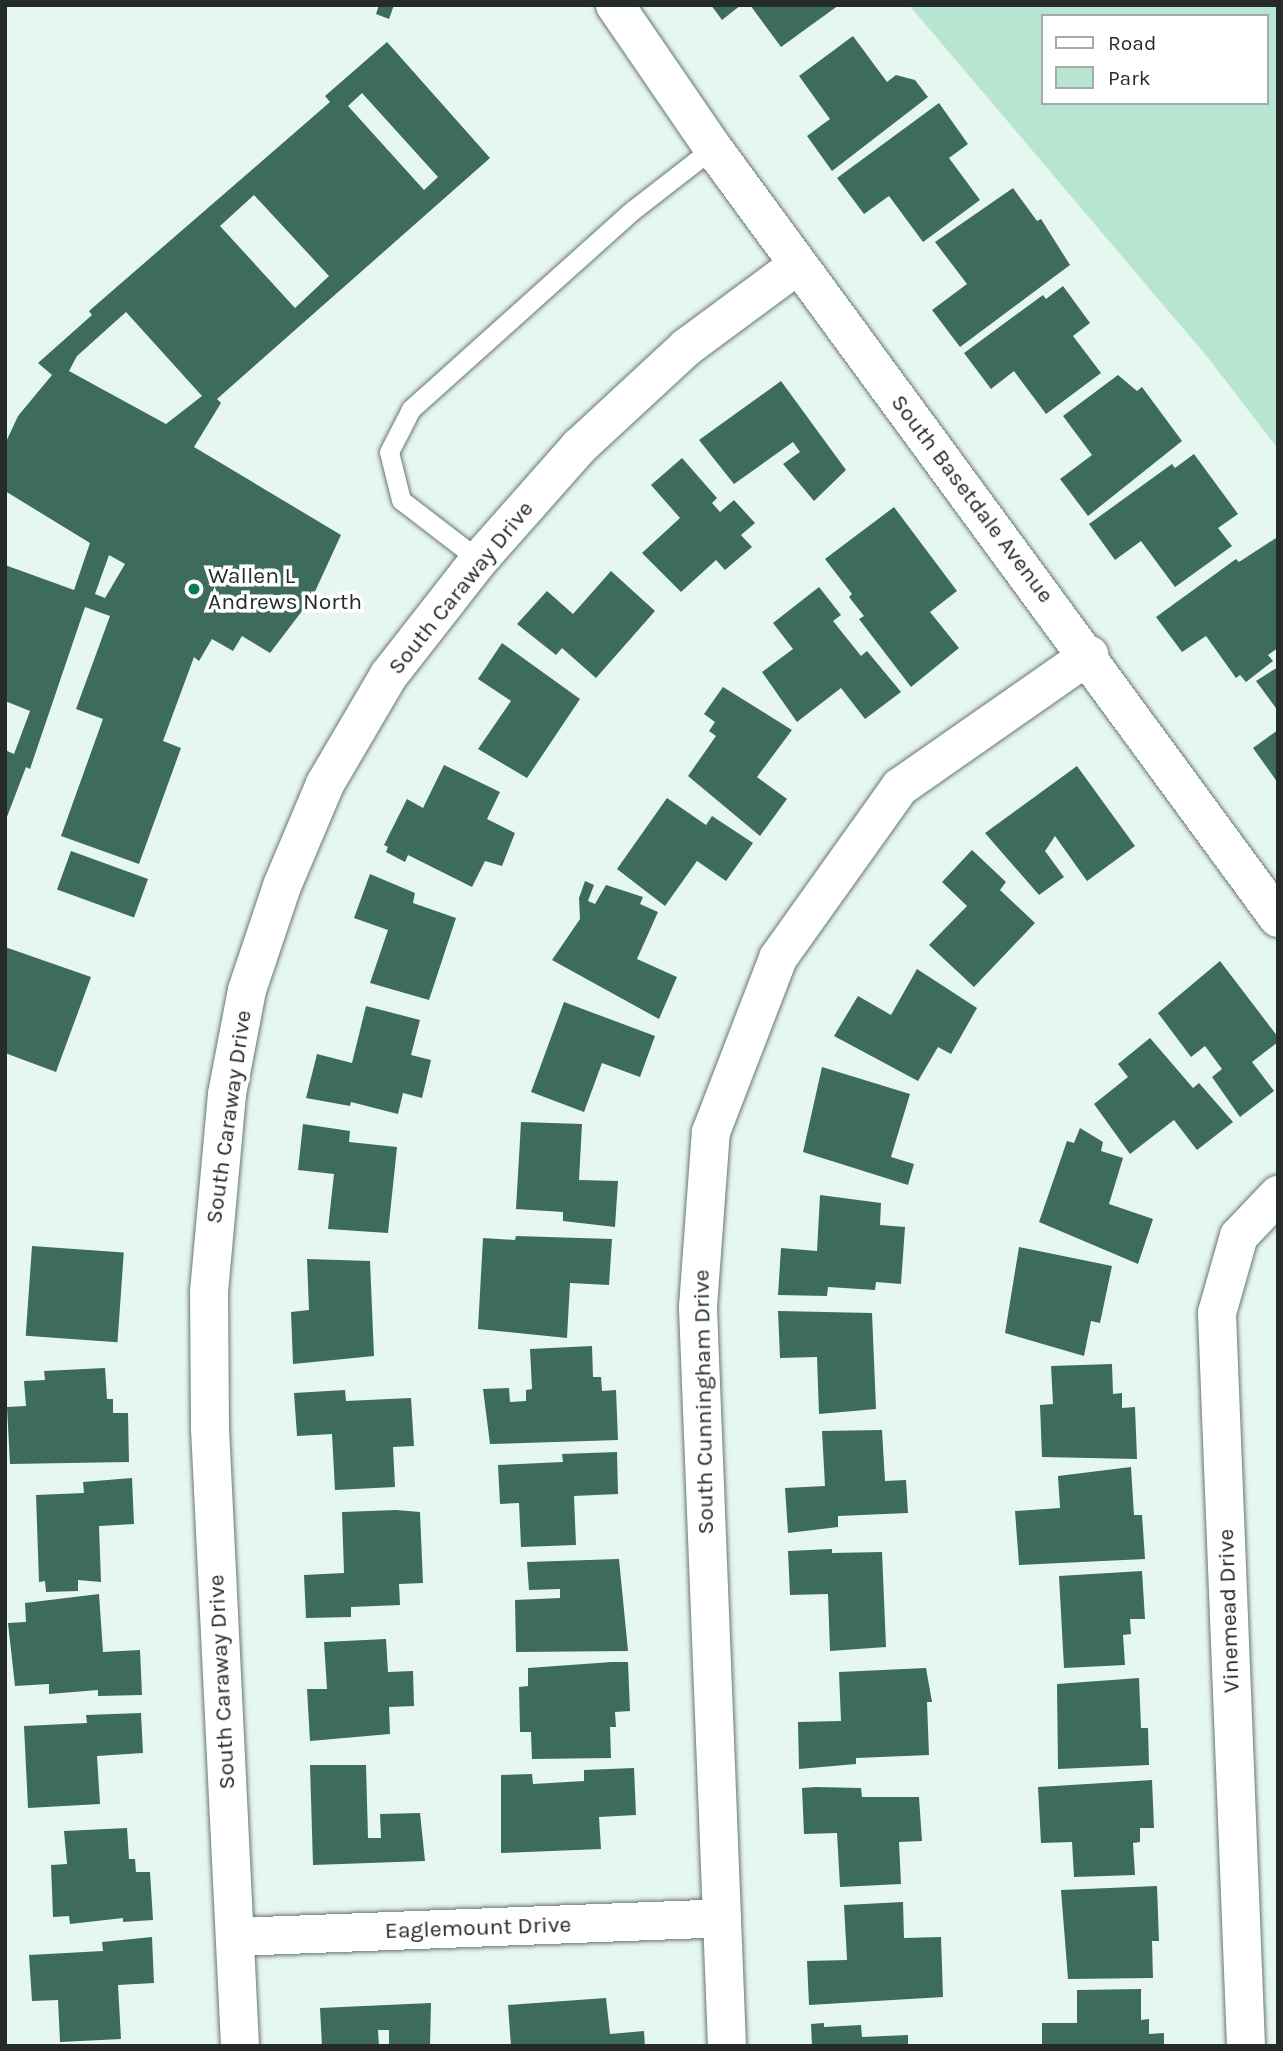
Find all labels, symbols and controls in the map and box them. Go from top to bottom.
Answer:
legend [1042,14,1269,105]
text: Road [1108,31,1156,55]
text: Park [1108,66,1151,90]
street label: South Basetdale Avenue [885,389,1059,609]
street label: South Caraway Drive [383,496,539,680]
place label: Wallen L Andrews North [208,562,362,616]
marker: Wallen L Andrews North [186,581,202,597]
street label: South Caraway Drive [200,1008,258,1226]
street label: South Cunningham Drive [688,1269,720,1535]
street label: Vinemead Drive [1212,1528,1246,1694]
street label: South Caraway Drive [203,1574,241,1790]
street label: Eaglemount Drive [384,1911,572,1945]

